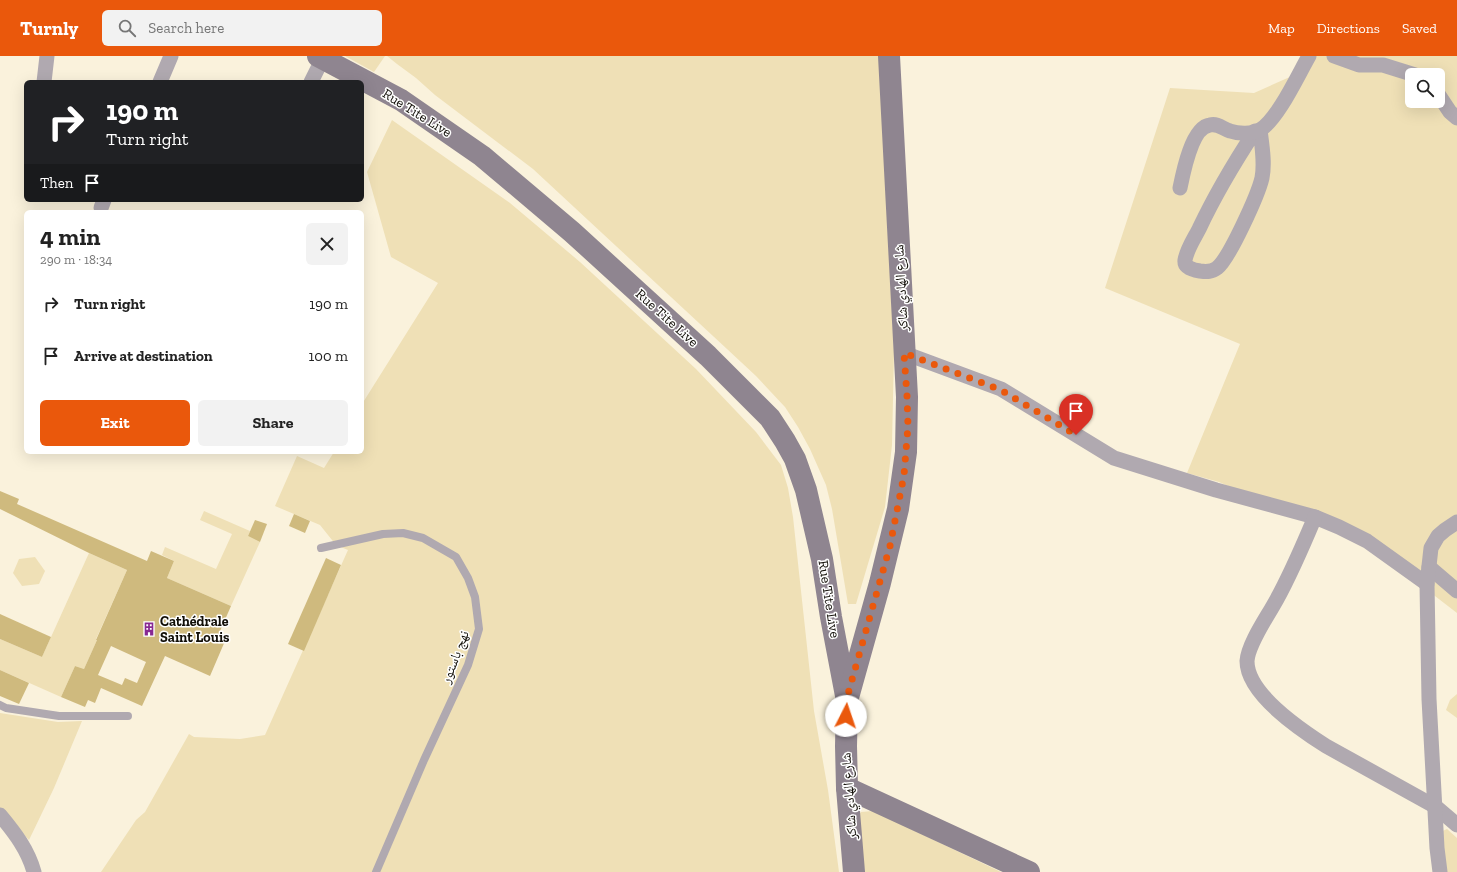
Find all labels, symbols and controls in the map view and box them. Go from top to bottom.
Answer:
search box [102,10,382,46]
text: Turnly [20,17,78,40]
icon: search [116,17,138,39]
text: Search here [148,19,224,37]
text: Map [1268,20,1295,37]
text: Directions [1317,20,1380,37]
text: Saved [1402,20,1437,37]
map controls [1405,68,1445,108]
button: search [1405,68,1445,108]
street label: Rue Tite Live [379,85,455,141]
text: 190 m [106,94,178,127]
icon: right [40,96,92,148]
text: Turn right [106,128,188,150]
icon: arrive [81,172,103,194]
text: Then [40,174,73,192]
text: 4 min [40,222,101,251]
button: close [306,223,348,265]
street label: شارع الهادي شاكر [890,244,914,333]
text: 290 m · 18:34 [40,252,112,267]
street label: Rue Tite Live [632,285,702,351]
icon: right [40,293,62,315]
text: Turn right [74,295,145,313]
text: 190 m [309,295,348,313]
icon: arrive [40,345,62,367]
text: Arrive at destination [74,347,213,365]
text: 100 m [309,347,348,365]
pin [1059,394,1093,435]
button: Exit [40,400,190,446]
button: Share [198,400,348,446]
icon: arrive [1065,400,1087,422]
street label: Rue Tite Live [814,559,844,639]
place label: Cathédrale Saint Louis [160,613,230,646]
building icon: Cathédrale Saint Louis [141,621,157,637]
street label: نهج باستور [437,628,474,687]
position arrow [825,695,867,737]
street label: شارع الهادي شاكر [837,752,863,841]

